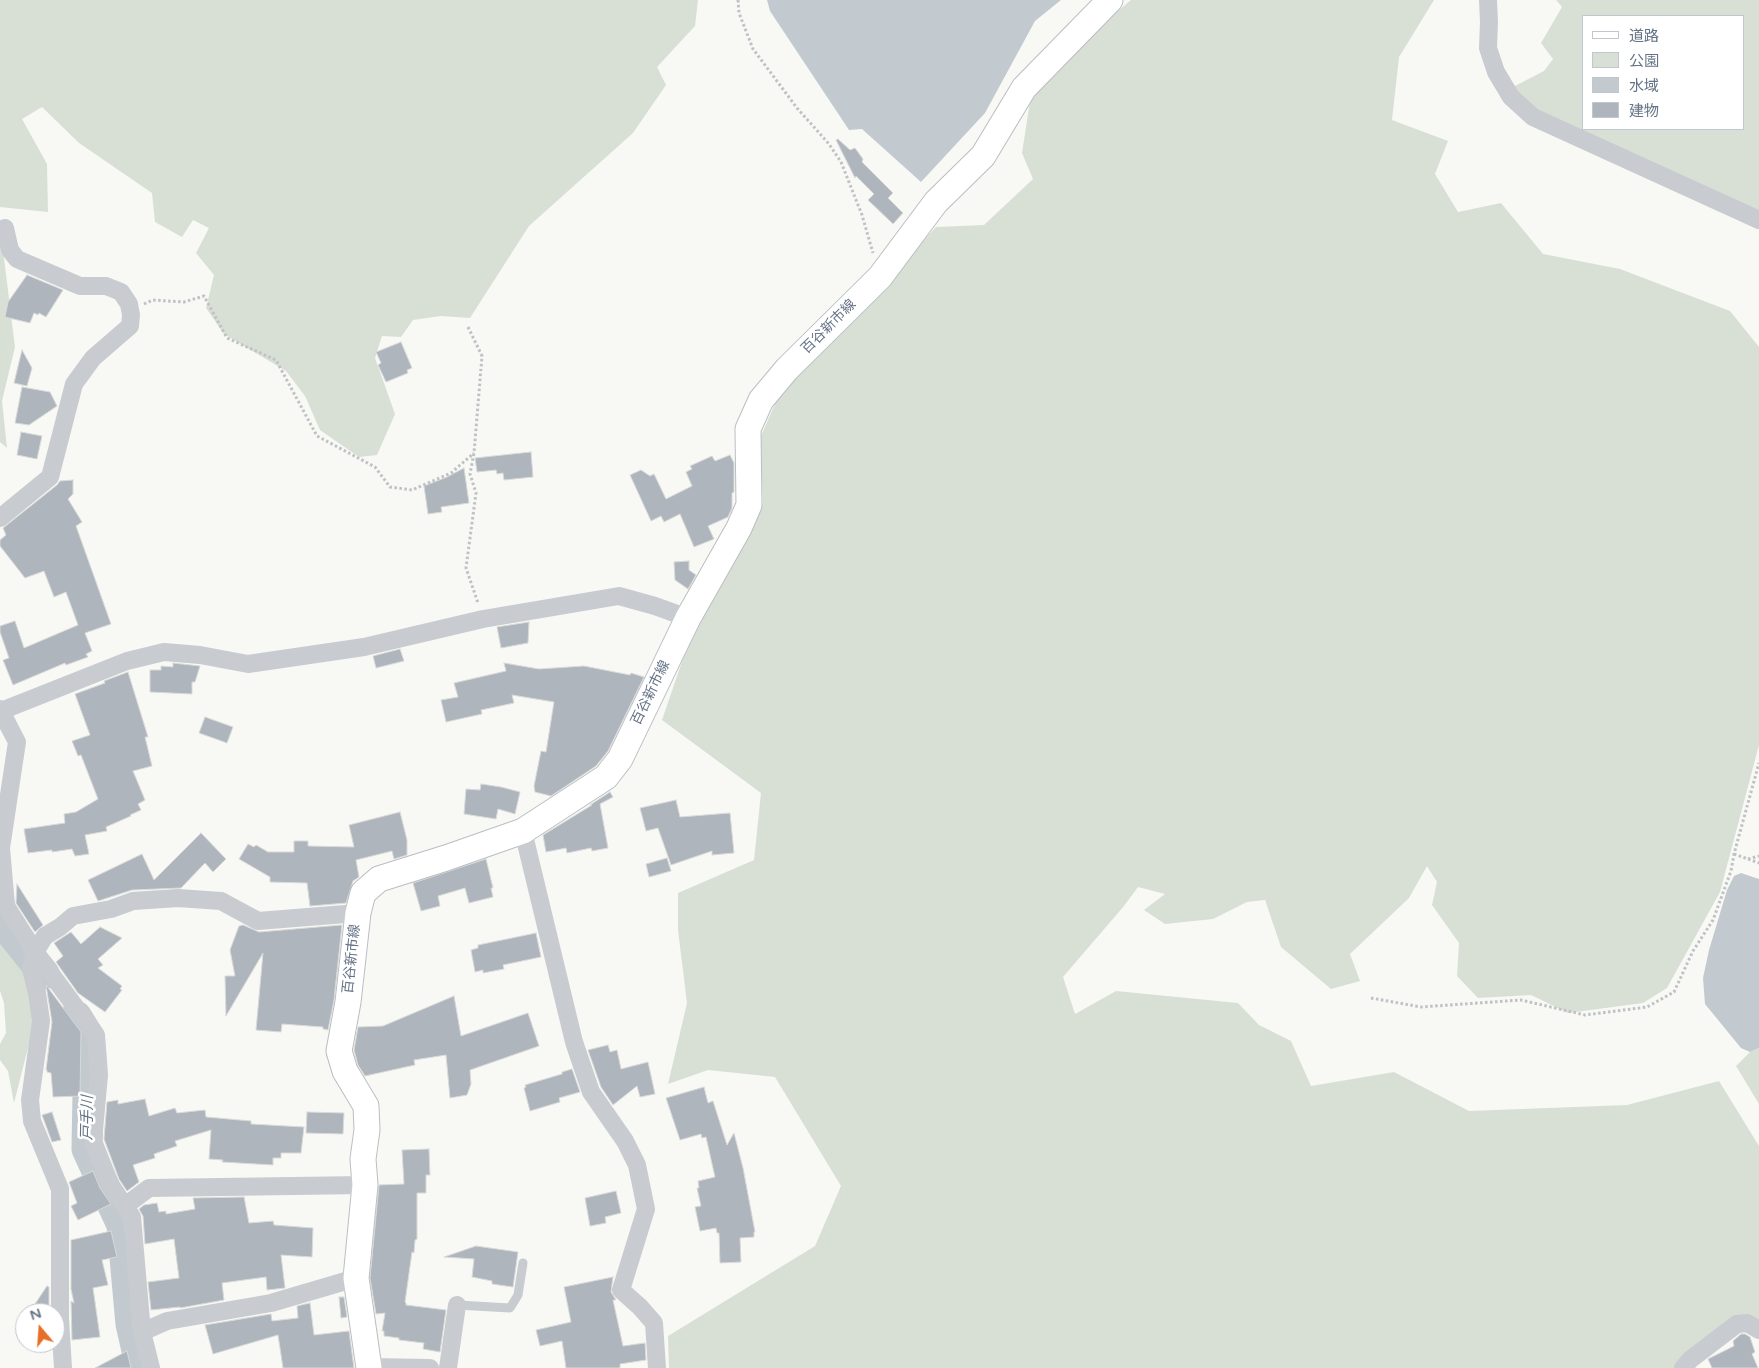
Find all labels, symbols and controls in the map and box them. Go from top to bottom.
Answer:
legend [1582,15,1744,130]
text: 道路 [1629,27,1659,45]
text: 公園 [1629,52,1659,70]
text: 水域 [1629,77,1659,95]
text: 建物 [1629,102,1659,120]
street label: 百谷新市線 [798,296,860,358]
street label: 百谷新市線 [628,658,674,728]
street label: 百谷新市線 [340,923,364,995]
water label: 戸手川 [79,1095,97,1141]
north arrow [15,1303,65,1353]
text: N [28,1304,43,1324]

